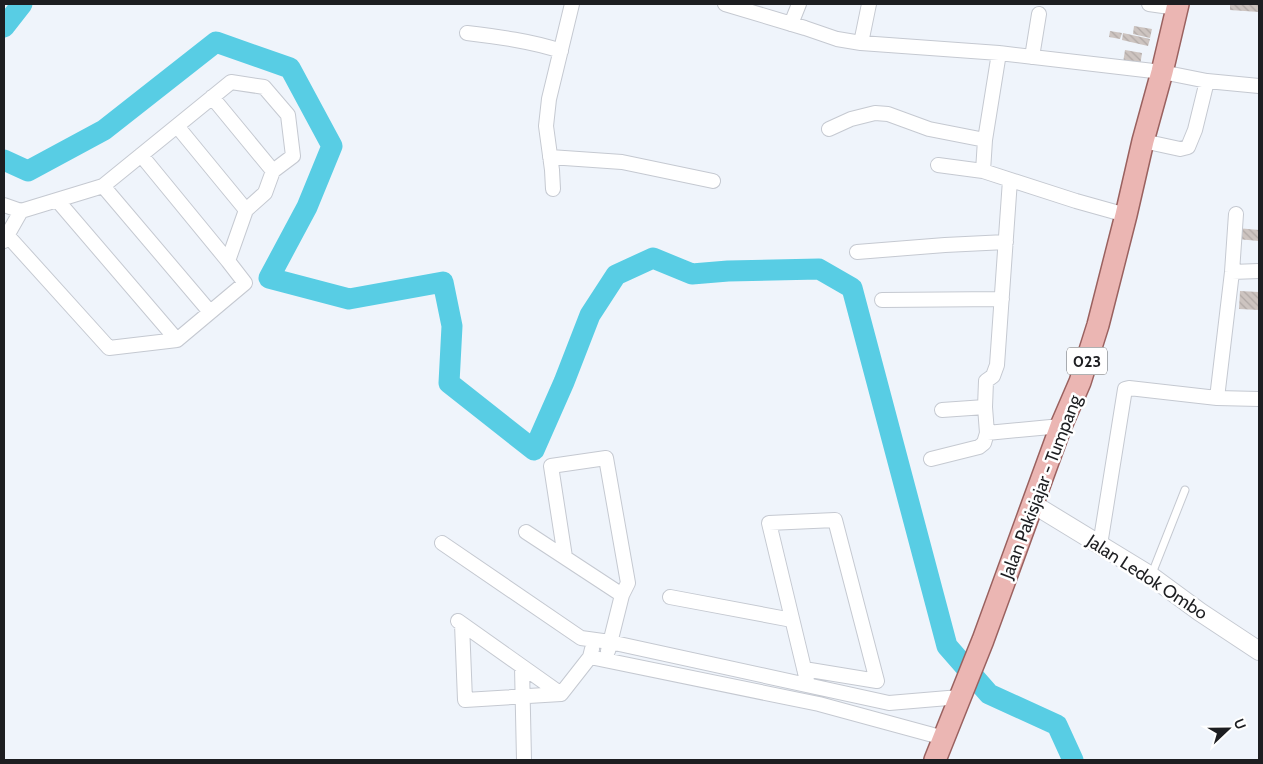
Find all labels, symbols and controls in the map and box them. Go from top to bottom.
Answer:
road number: 023 [1067,348,1107,374]
street label: Jalan Pakisjajar - Tumpang [995,391,1087,583]
street label: Jalan Ledok Ombo [1082,529,1212,624]
north arrow [1203,704,1253,754]
text: U [1230,716,1250,732]

